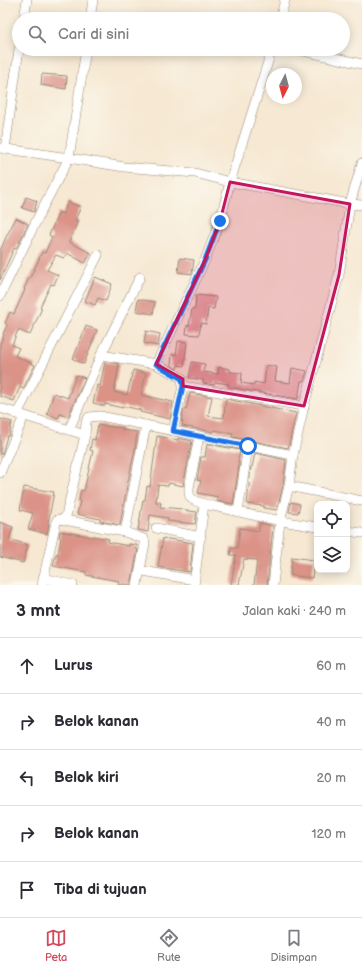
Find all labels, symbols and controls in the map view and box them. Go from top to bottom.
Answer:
search box [12,12,350,56]
icon: search [26,23,48,45]
text: Cari di sini [58,25,129,44]
north arrow [266,68,302,104]
route end [211,212,229,230]
route start [239,437,257,455]
map controls [314,501,350,573]
button: locate [314,501,350,537]
button: layers [314,537,350,573]
text: 3 mnt [16,601,60,621]
text: Jalan kaki · 240 m [242,603,346,619]
icon: ahead [16,655,38,677]
text: Lurus [54,656,93,675]
text: 60 m [316,658,346,674]
icon: right [16,711,38,733]
text: Belok kanan [54,712,139,731]
text: 40 m [316,714,346,730]
icon: left [16,767,38,789]
text: Belok kiri [54,768,119,787]
text: 20 m [316,770,346,786]
icon: right [16,823,38,845]
text: Belok kanan [54,824,139,843]
text: 120 m [311,826,346,842]
icon: arrive [16,879,38,901]
text: Tiba di tujuan [54,880,147,899]
tab: Peta [45,927,67,964]
tab: Rute [157,927,181,964]
tab: Disimpan [271,927,317,964]

